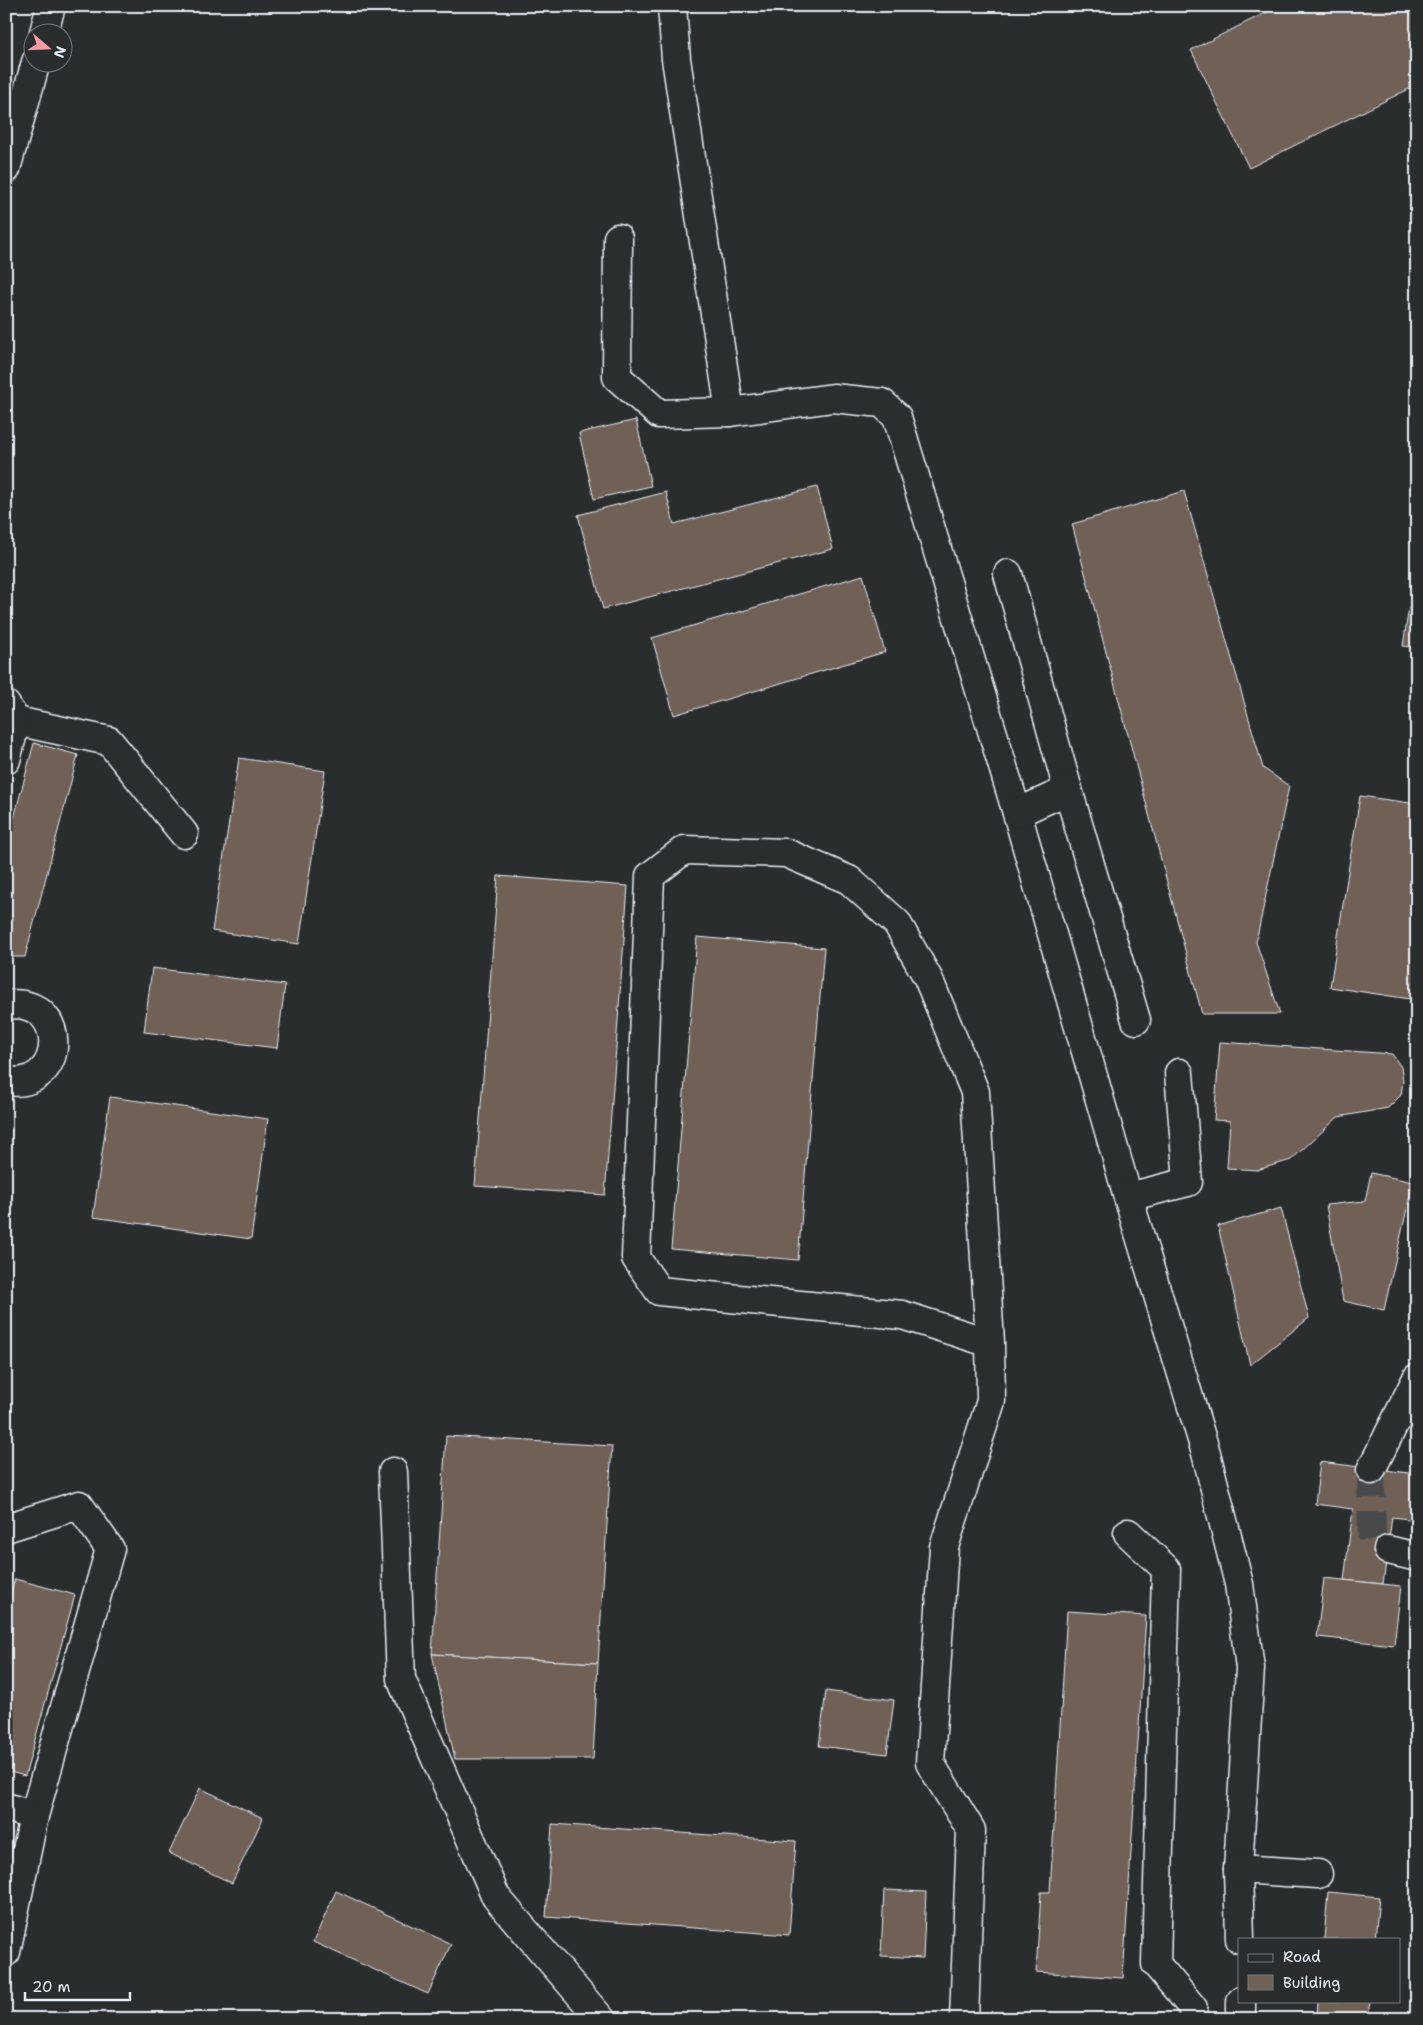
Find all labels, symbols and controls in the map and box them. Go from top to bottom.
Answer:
north arrow [22,22,72,72]
text: N [50,44,71,60]
legend [1238,1938,1400,2002]
text: Road [1283,1947,1321,1967]
scale bar [25,1970,130,2002]
text: Building [1283,1973,1340,1993]
text: 20 m [32,1977,71,1997]

